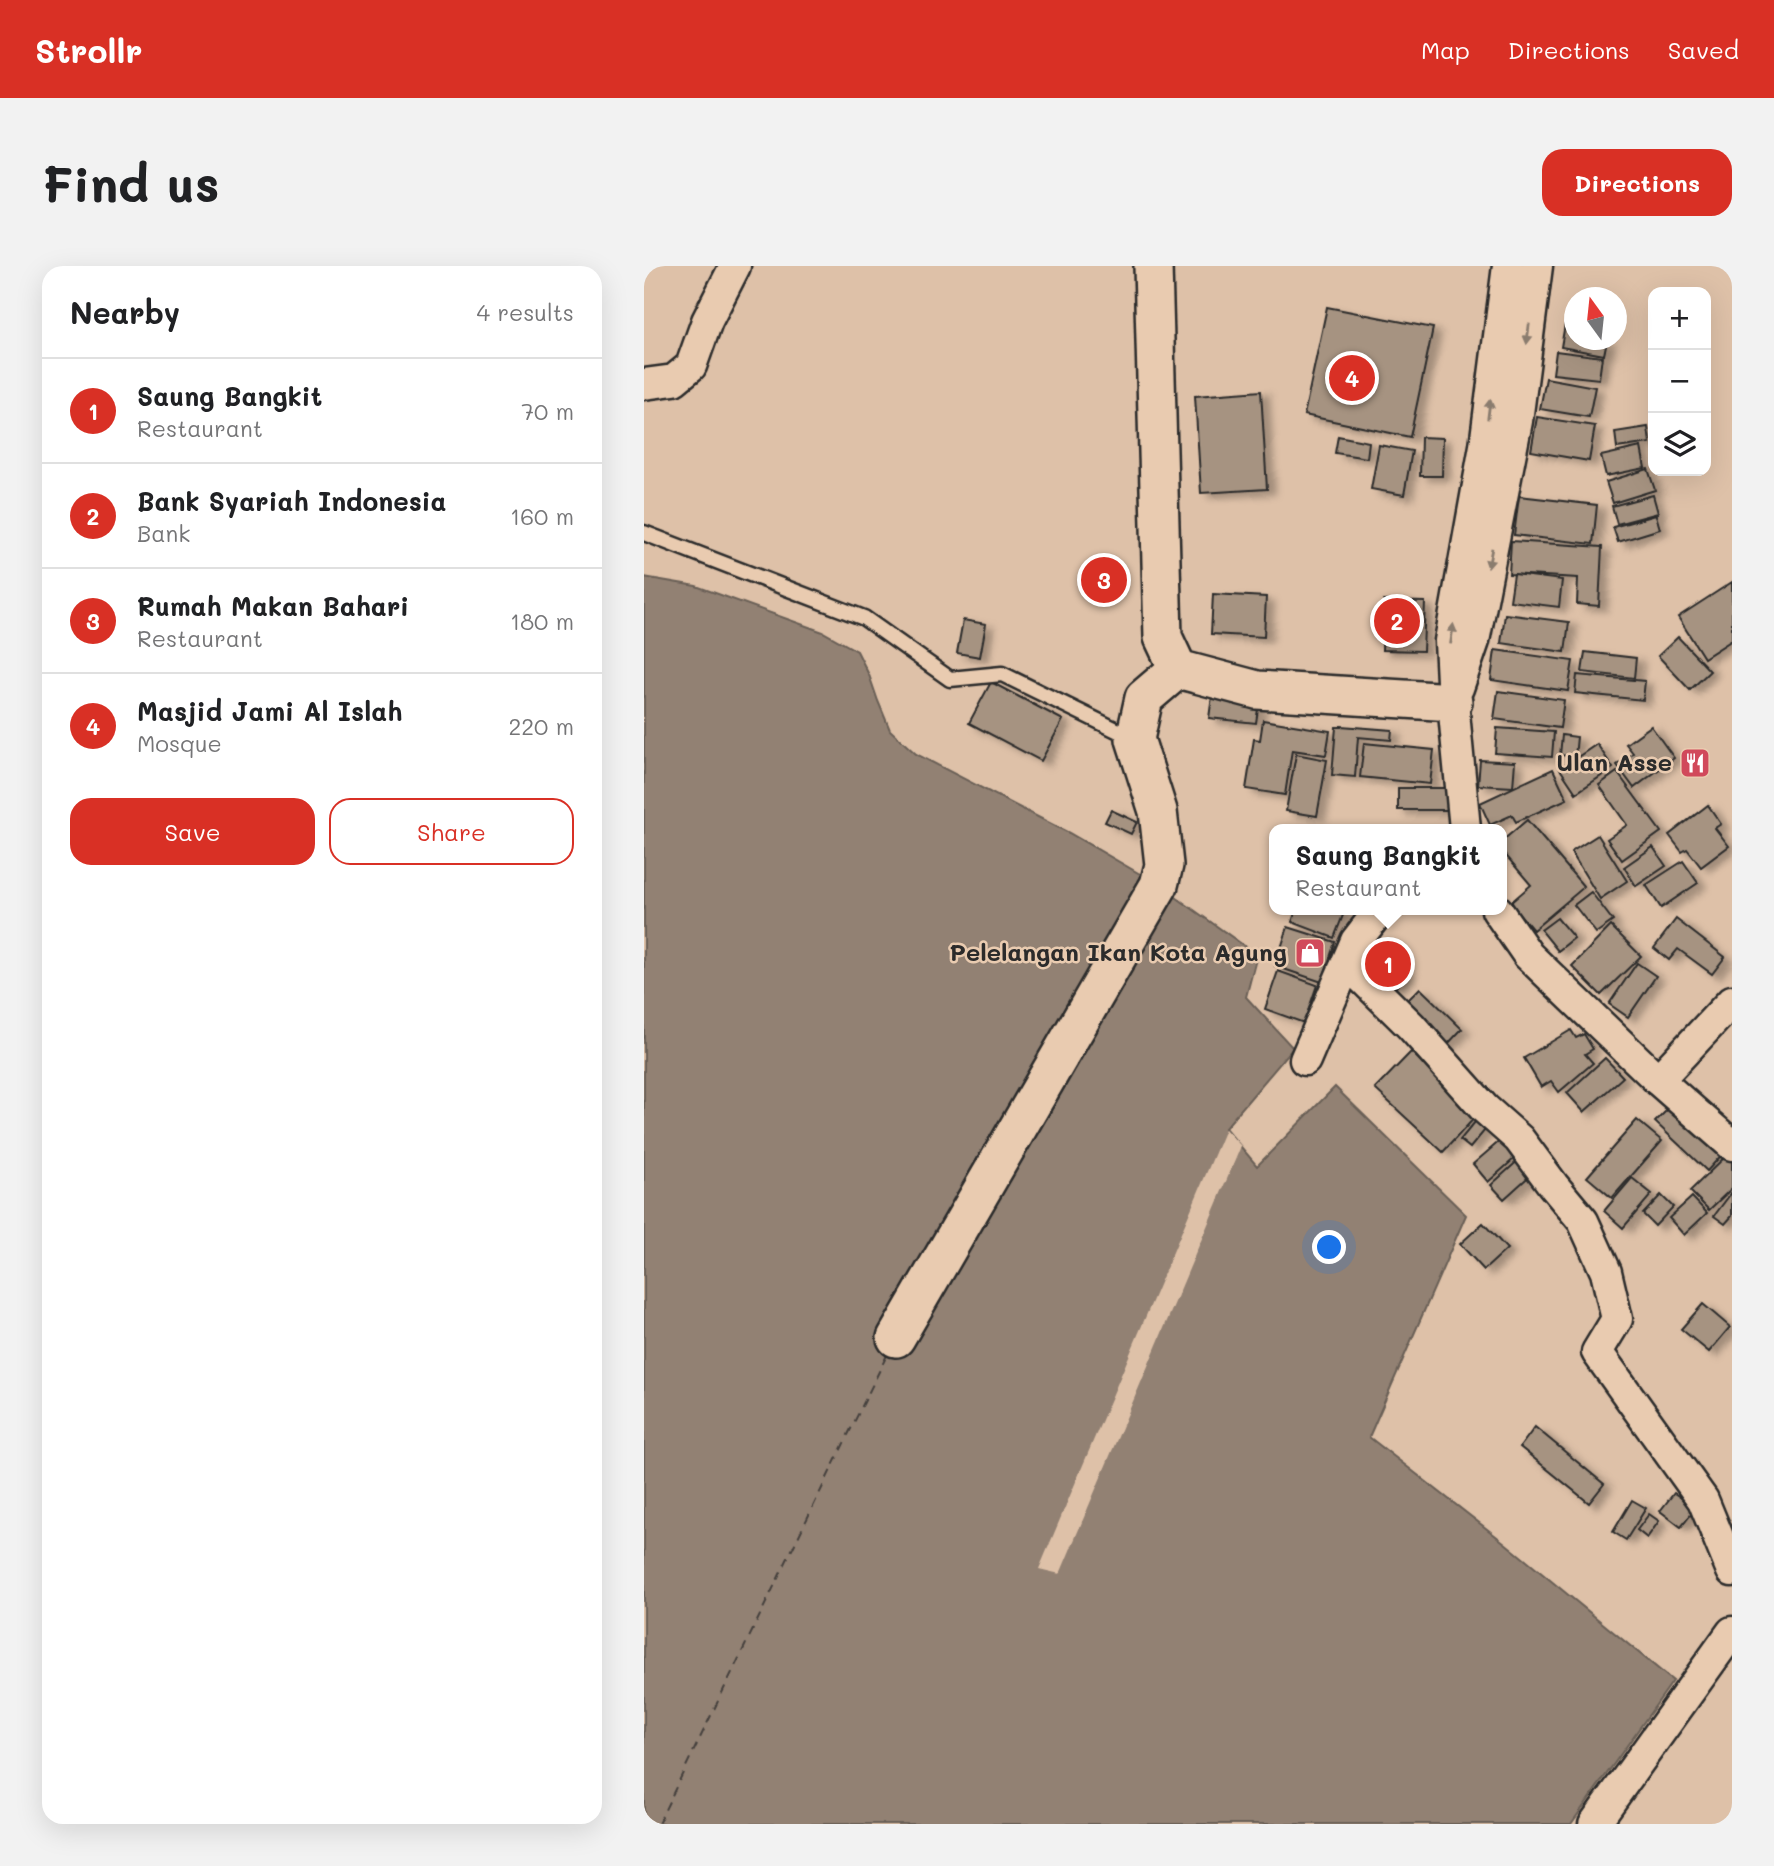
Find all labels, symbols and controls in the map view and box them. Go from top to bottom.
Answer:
text: Strollr [35,28,143,71]
text: Map [1421,34,1470,65]
text: Directions [1508,34,1630,65]
text: Saved [1668,34,1739,65]
button: Directions [1542,149,1732,216]
text: Find us [42,151,220,214]
north arrow [1564,287,1627,350]
map controls [1648,287,1711,476]
button: + [1648,287,1711,350]
text: Nearby [70,292,180,332]
text: 4 results [477,297,574,327]
one-way arrow [1522,323,1533,345]
button: − [1648,350,1711,413]
pin: 4 [1329,352,1375,404]
text: Saung Bangkit [137,379,322,413]
text: 1 [88,396,98,426]
text: 70 m [521,396,574,426]
one-way arrow [1484,398,1495,420]
text: Restaurant [137,413,263,443]
button: layers [1648,413,1711,476]
text: Bank Syariah Indonesia [137,484,447,518]
text: 2 [87,501,99,531]
text: 160 m [510,501,574,531]
text: Bank [137,518,191,548]
one-way arrow [1485,547,1496,569]
pin: 3 [1081,554,1127,606]
text: Rumah Makan Bahari [137,589,409,623]
pin: 2 [1374,595,1420,647]
text: 3 [86,606,100,636]
text: 180 m [510,606,574,636]
text: Restaurant [137,623,263,653]
one-way arrow [1446,623,1457,645]
text: Masjid Jami Al Islah [137,694,402,728]
text: 4 [86,711,100,741]
text: 220 m [508,711,574,741]
text: Mosque [137,728,222,758]
place label: Ulan Asse [1556,746,1672,777]
restaurant icon: Ulan Asse [1678,746,1712,780]
button: Save [70,798,315,865]
button: Share [329,798,574,865]
popup [1269,824,1507,915]
text: Saung Bangkit [1295,838,1481,872]
text: Restaurant [1295,872,1421,902]
place label: Pelelangan Ikan Kota Agung [949,936,1287,967]
shop icon: Pelelangan Ikan Kota Agung [1293,936,1327,970]
pin: 1 [1365,938,1411,990]
your location [1312,1230,1346,1264]

